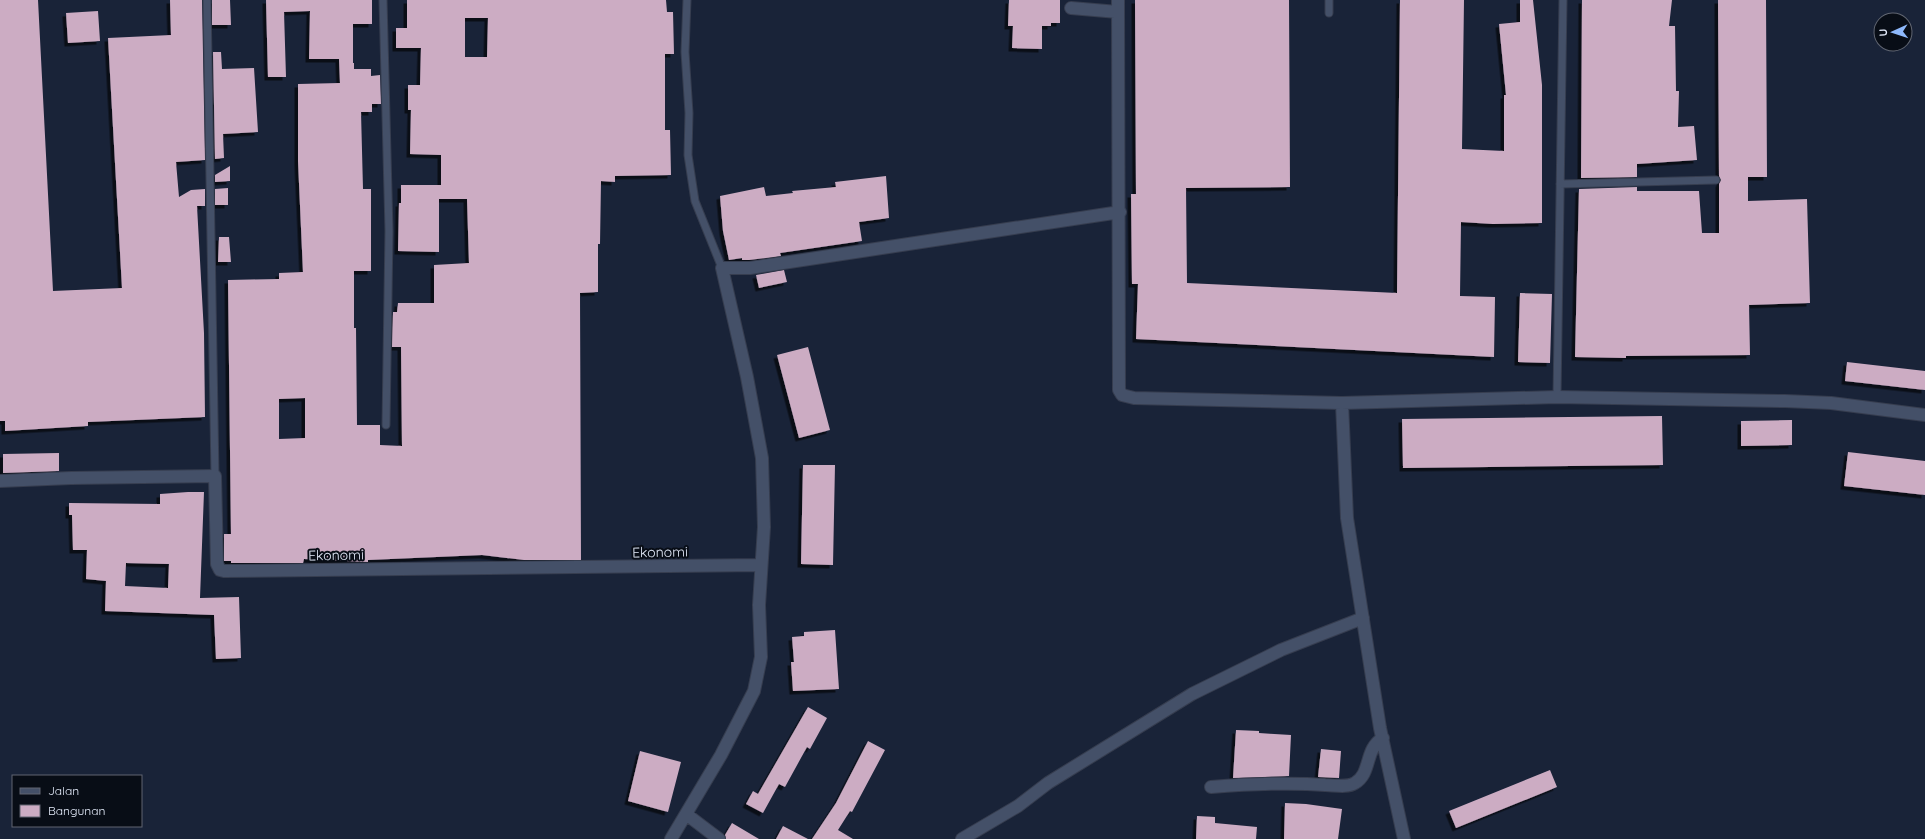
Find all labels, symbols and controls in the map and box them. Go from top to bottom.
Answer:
north arrow [1873,12,1913,52]
text: U [1876,28,1890,37]
street label: Ekonomi [632,543,688,561]
street label: Ekonomi [308,546,364,564]
legend [12,775,142,827]
text: Jalan [48,783,79,798]
text: Bangunan [48,803,105,818]

